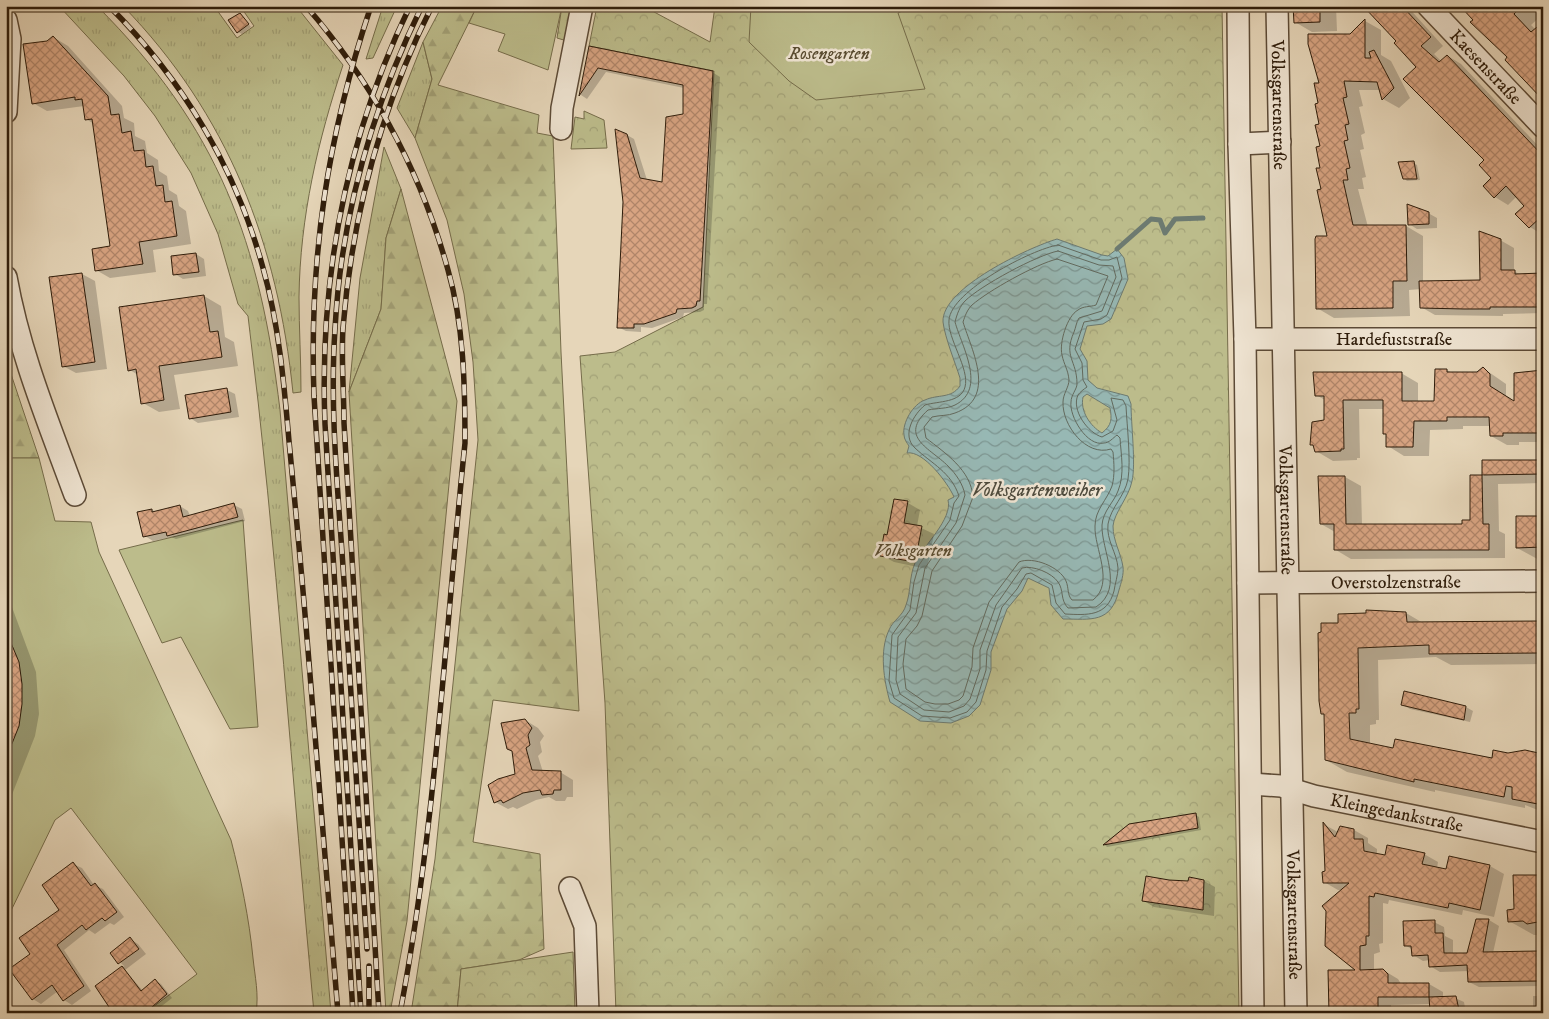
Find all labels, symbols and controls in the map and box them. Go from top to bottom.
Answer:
street label: Kaesenstraße [1444,26,1526,110]
street label: Volksgartenstraße [1266,39,1290,170]
park label: Rosengarten [787,43,870,65]
street label: Hardefuststraße [1336,329,1452,351]
street label: Volksgartenstraße [1273,444,1298,575]
water label: Volksgartenweiher [972,479,1104,502]
park label: Volksgarten [874,540,952,562]
street label: Overstolzenstraße [1331,572,1461,594]
street label: Kleingedankstraße [1328,790,1465,838]
street label: Volksgartenstraße [1281,849,1305,980]

